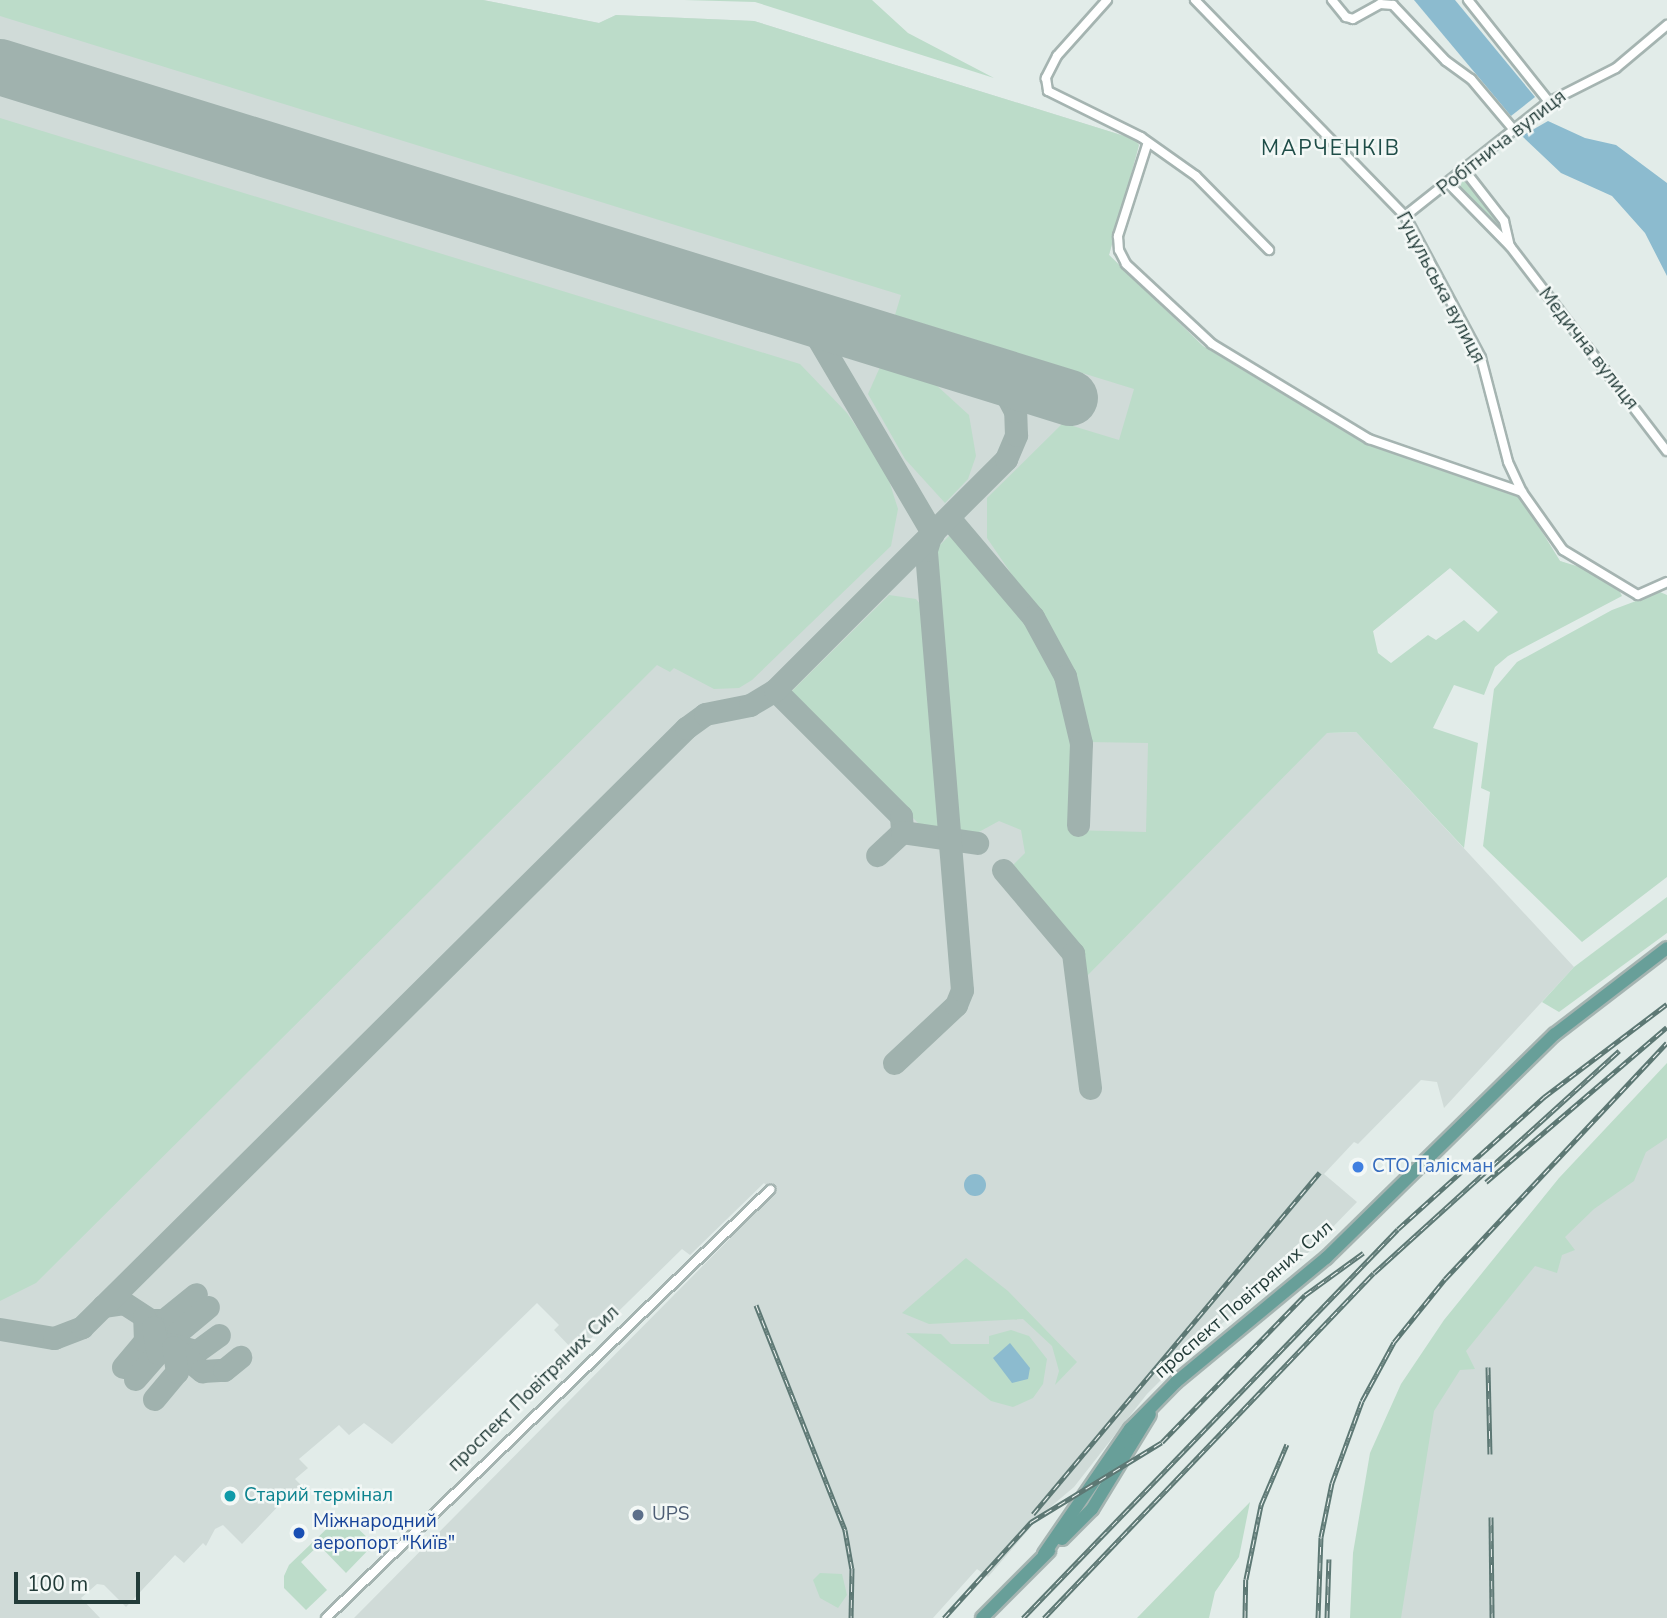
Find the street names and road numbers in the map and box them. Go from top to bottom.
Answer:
street label: Робітнича вулиця [1433,86,1571,200]
street label: Гуцульська вулиця [1390,208,1490,368]
street label: Медична вулиця [1533,283,1643,415]
street label: проспект Повітряних Сил [1150,1216,1338,1384]
street label: проспект Повітряних Сил [444,1301,624,1477]

